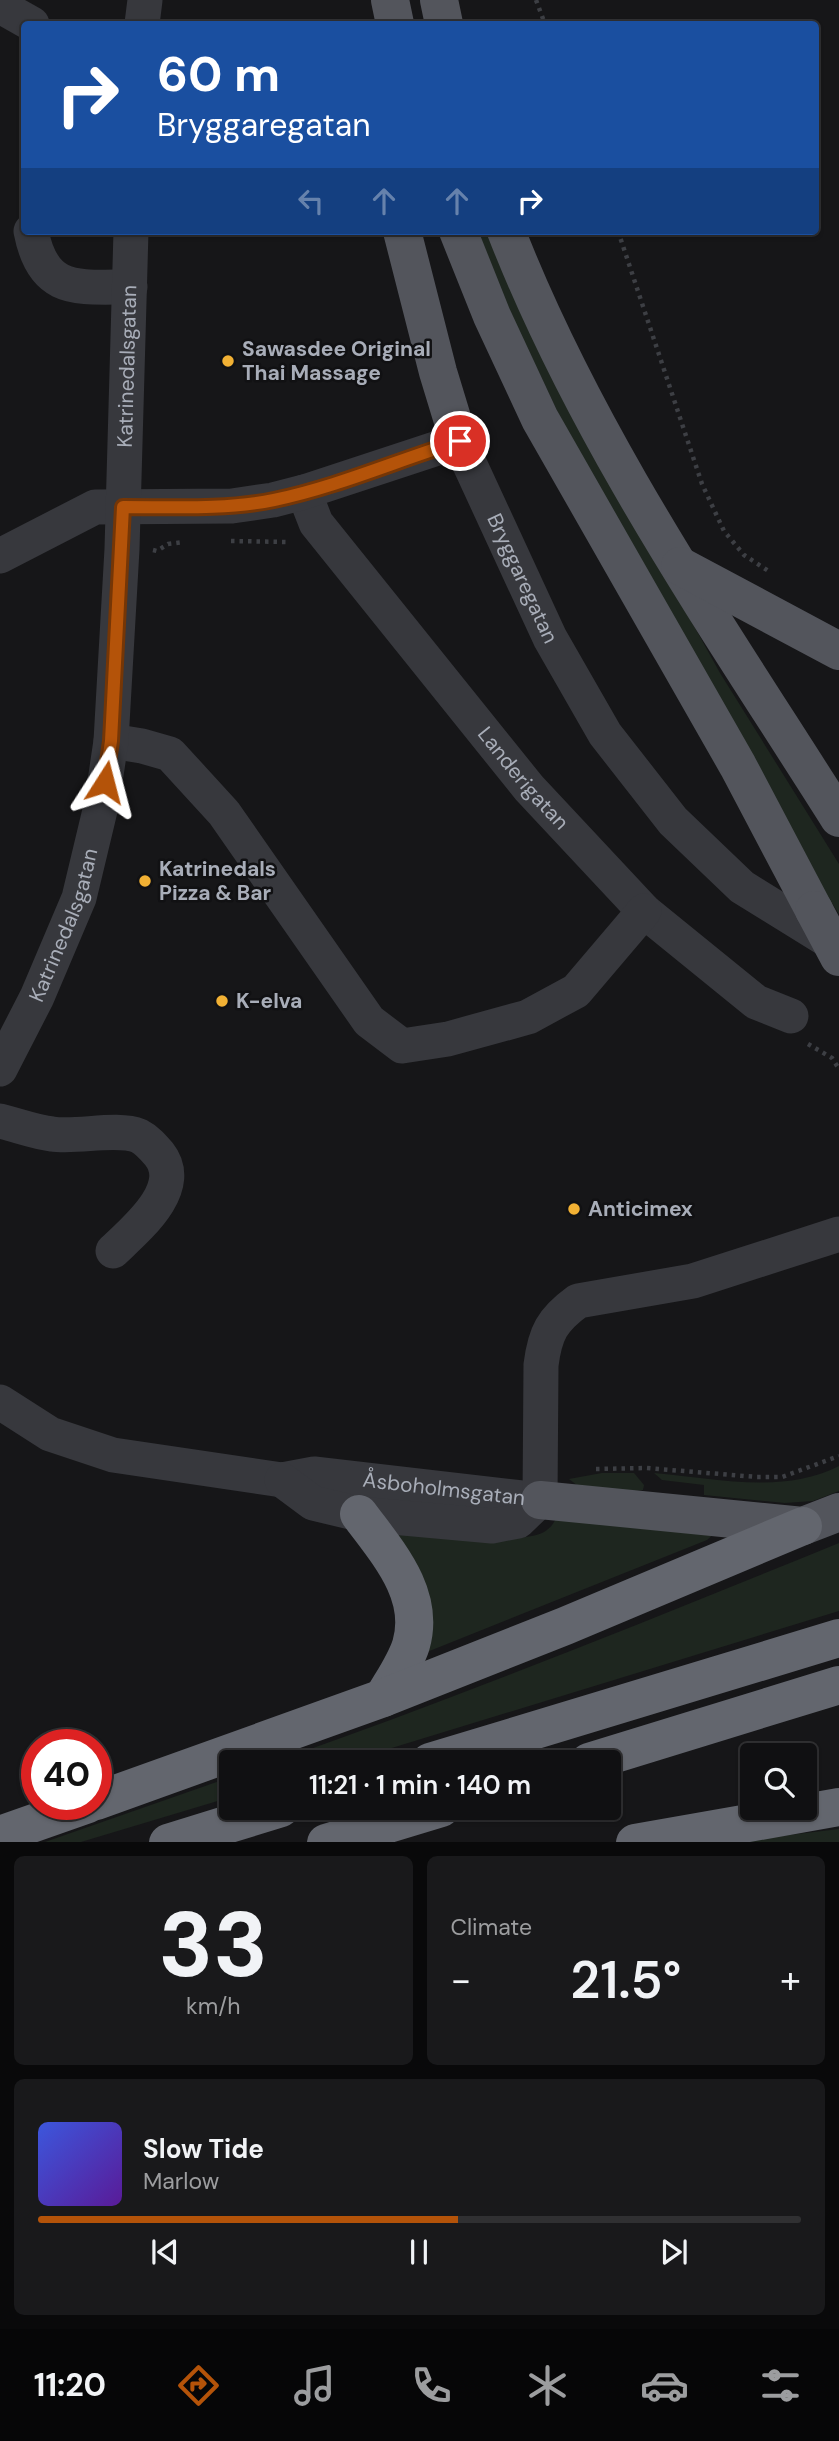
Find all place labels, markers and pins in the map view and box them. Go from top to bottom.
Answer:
place label: Sawasdee Original Thai Massage [242,335,431,387]
marker: Sawasdee Original Thai Massage [220,353,236,369]
pin [430,411,490,471]
place label: Katrinedals Pizza & Bar [159,855,276,907]
marker: Katrinedals Pizza & Bar [137,873,153,889]
place label: K-elva [236,987,302,1015]
marker: K-elva [214,993,230,1009]
place label: Anticimex [588,1195,693,1223]
marker: Anticimex [566,1201,582,1217]

